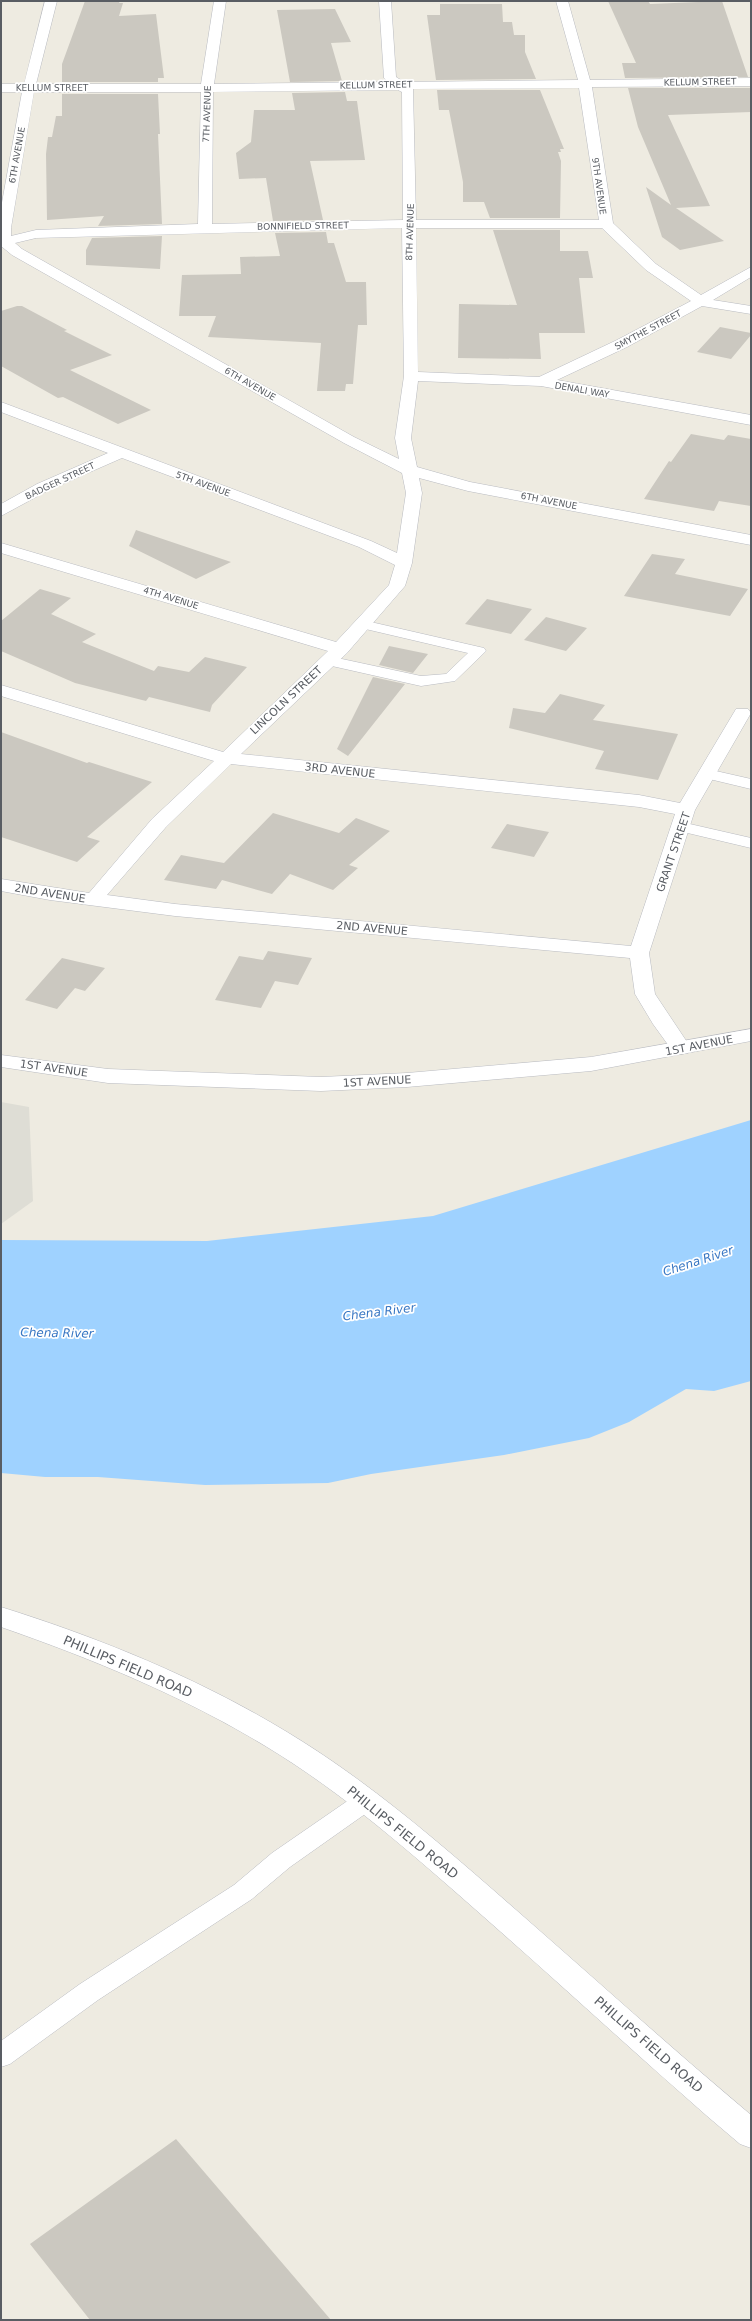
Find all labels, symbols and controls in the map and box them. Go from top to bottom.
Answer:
street label: KELLUM STREET [664,76,737,88]
street label: KELLUM STREET [340,79,413,91]
street label: KELLUM STREET [16,83,89,93]
street label: 7TH AVENUE [201,85,213,143]
street label: 6TH AVENUE [7,126,27,184]
street label: 9TH AVENUE [590,157,608,215]
street label: 8TH AVENUE [404,203,416,261]
street label: BONNIFIELD STREET [257,220,350,232]
street label: SMYTHE STREET [613,308,684,352]
street label: 6TH AVENUE [223,365,278,403]
street label: DENALI WAY [554,380,611,400]
street label: BADGER STREET [24,460,97,501]
street label: 5TH AVENUE [174,470,232,499]
street label: 6TH AVENUE [520,491,578,511]
street label: 4TH AVENUE [142,585,200,611]
street label: LINCOLN STREET [248,663,325,737]
street label: 3RD AVENUE [304,760,376,781]
street label: GRANT STREET [654,810,693,894]
street label: 2ND AVENUE [13,881,86,906]
street label: 2ND AVENUE [336,919,408,938]
street label: 1ST AVENUE [664,1033,734,1058]
street label: 1ST AVENUE [19,1057,89,1080]
street label: 1ST AVENUE [342,1073,412,1090]
water label: Chena River [661,1243,736,1279]
water label: Chena River [342,1300,417,1323]
water label: Chena River [20,1325,95,1341]
street label: PHILLIPS FIELD ROAD [61,1632,195,1700]
street label: PHILLIPS FIELD ROAD [344,1783,461,1882]
street label: PHILLIPS FIELD ROAD [591,1993,706,2096]

